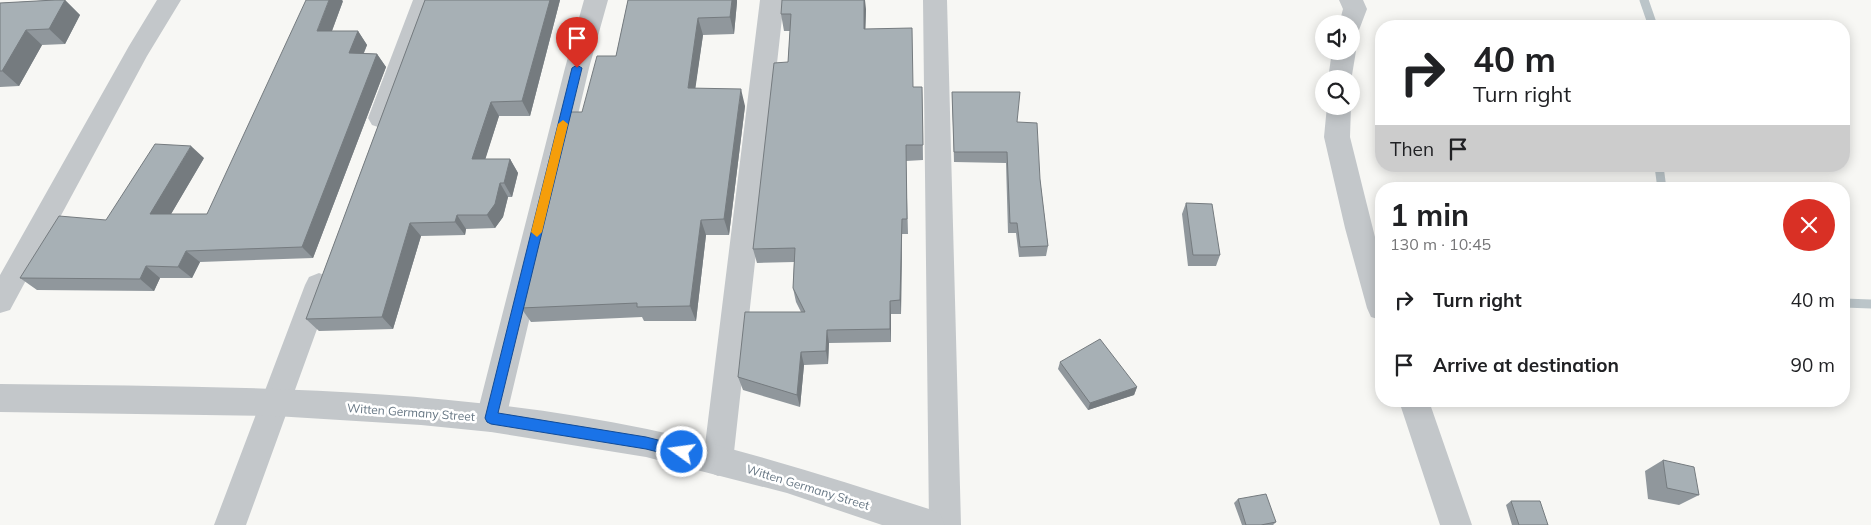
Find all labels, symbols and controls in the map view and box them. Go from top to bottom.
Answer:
map controls [1315,15,1360,115]
button: sound [1315,15,1360,60]
pin [556,17,598,68]
icon: arrive [563,24,591,52]
text: 40 m [1473,37,1556,81]
icon: right [1390,40,1455,105]
button: search [1315,70,1360,115]
text: Turn right [1473,80,1571,108]
icon: arrive [1444,135,1472,163]
text: Then [1390,137,1434,161]
text: 1 min [1390,196,1469,234]
button: close [1783,199,1835,251]
text: 130 m · 10:45 [1390,234,1491,254]
icon: right [1390,286,1418,314]
text: Turn right [1433,288,1522,312]
text: 40 m [1791,288,1835,312]
icon: arrive [1390,351,1418,379]
text: Arrive at destination [1433,353,1619,377]
text: 90 m [1791,353,1835,377]
street label: Witten Germany Street [347,400,475,424]
position arrow [655,425,707,477]
street label: Witten Germany Street [745,461,871,513]

